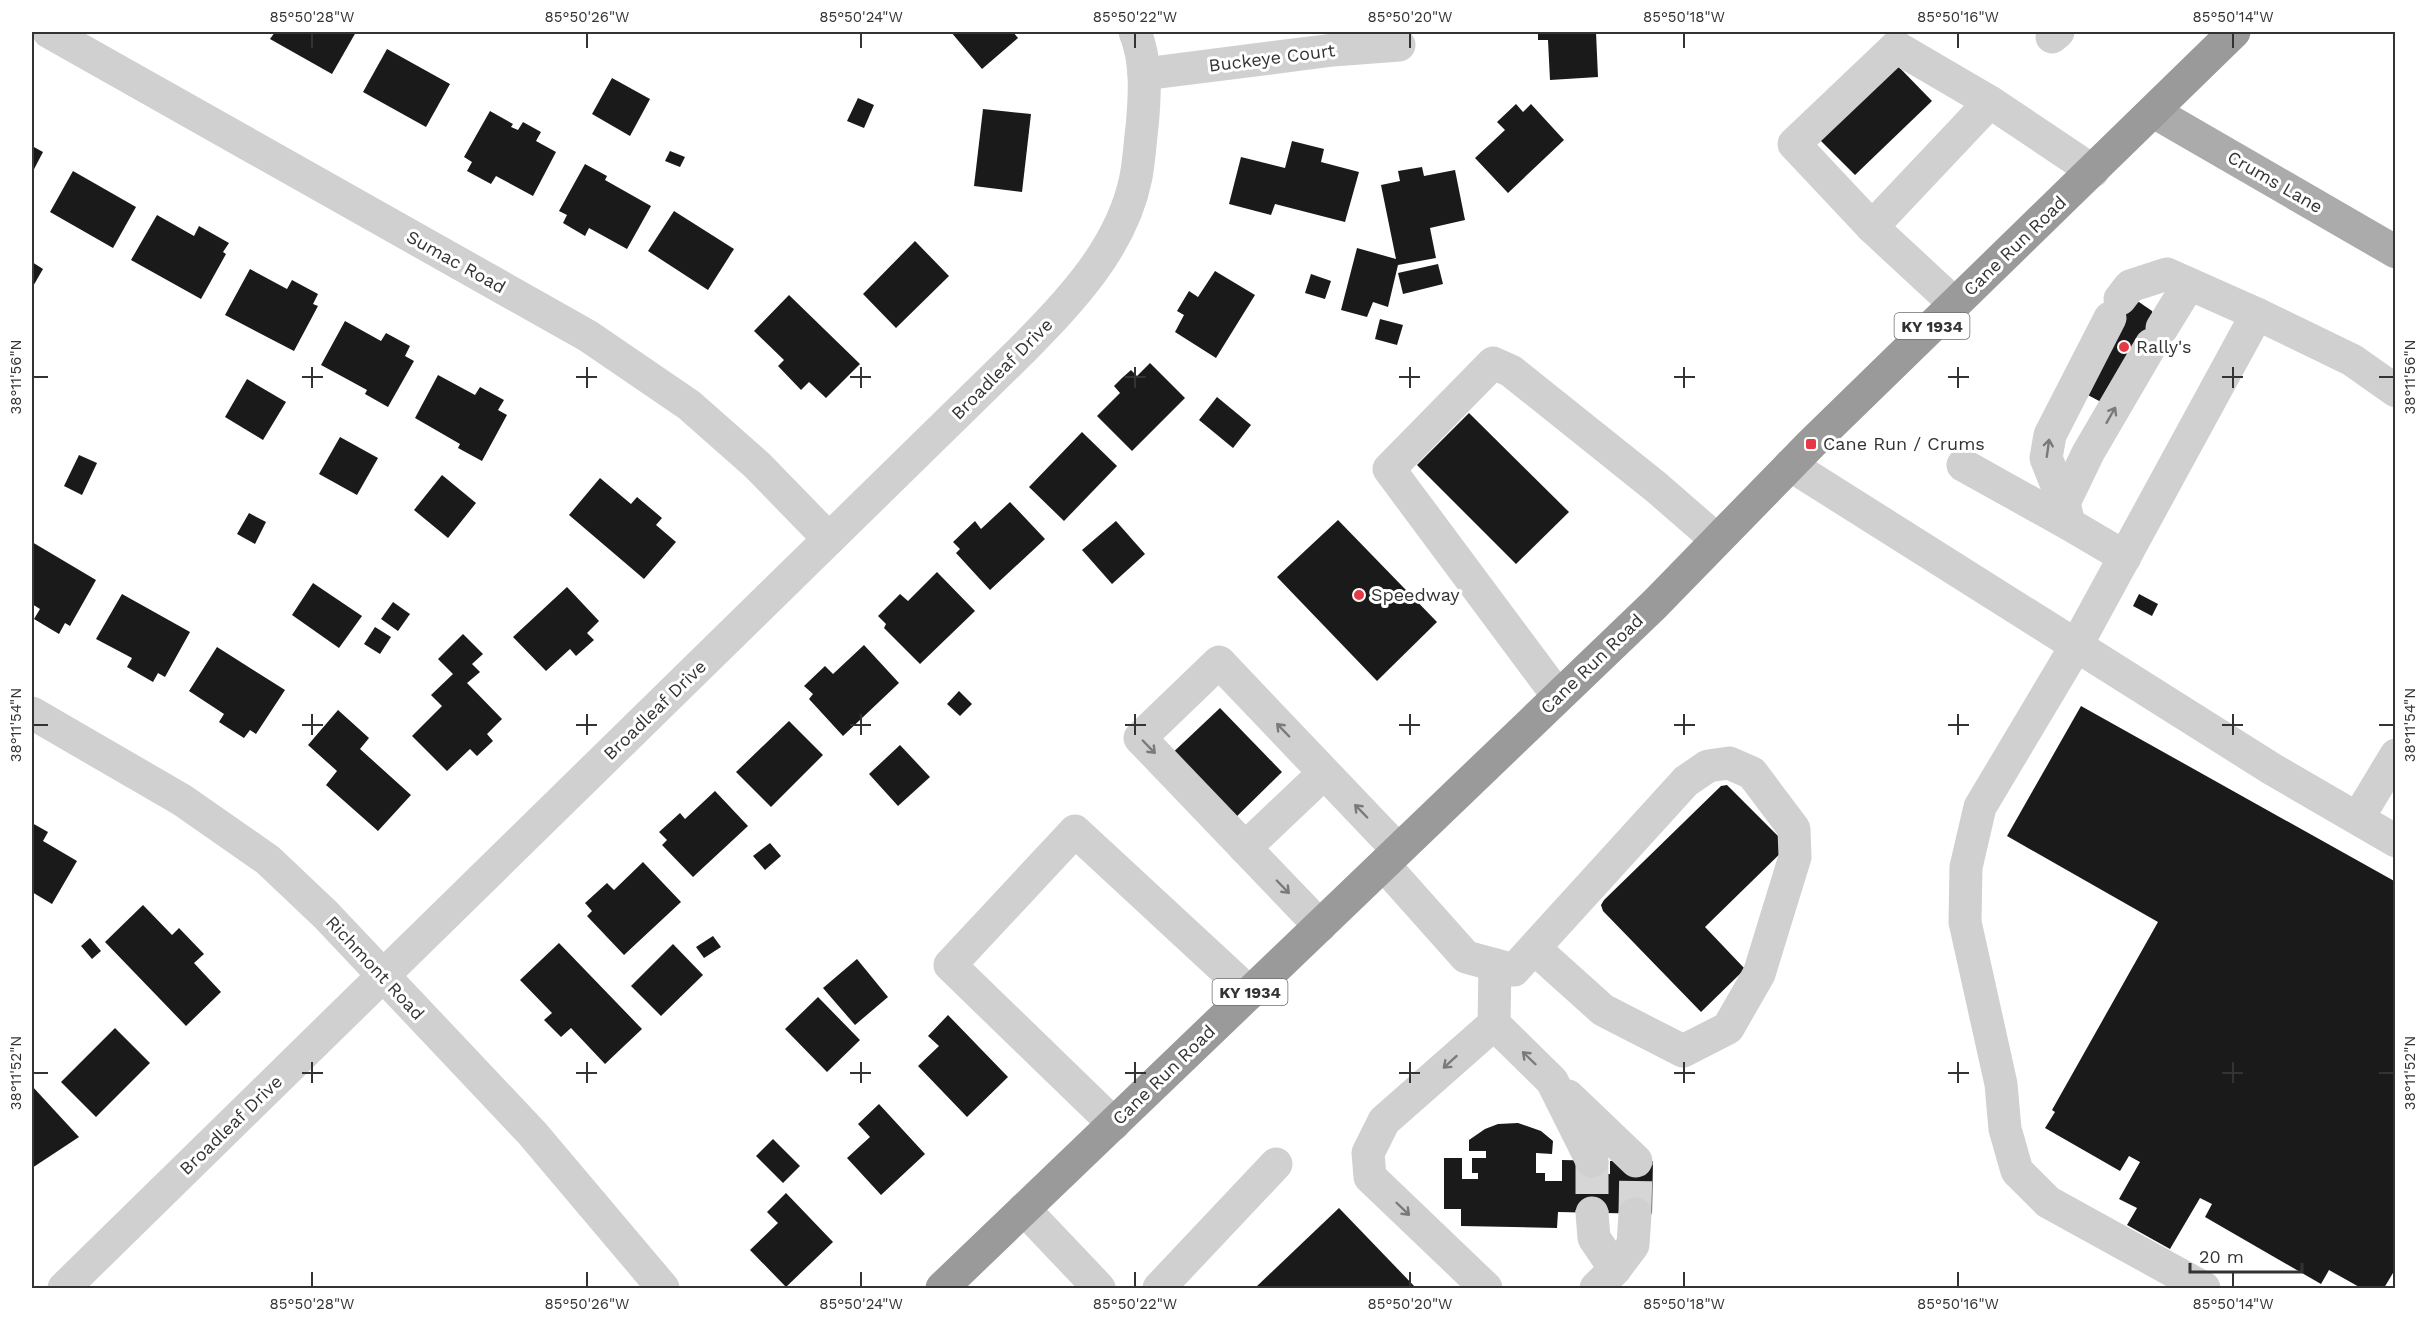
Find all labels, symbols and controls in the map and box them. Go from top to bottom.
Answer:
text: 85°50'28"W [270,8,354,26]
text: 85°50'26"W [545,8,629,26]
text: 85°50'24"W [819,8,903,26]
text: 85°50'22"W [1093,8,1177,26]
text: 85°50'20"W [1368,8,1452,26]
text: 85°50'18"W [1643,8,1725,26]
text: 85°50'16"W [1917,8,1999,26]
text: 85°50'14"W [2192,8,2274,26]
street label: Buckeye Court [1208,39,1337,76]
street label: Crums Lane [2224,146,2326,217]
street label: Cane Run Road [1959,191,2070,300]
street label: Sumac Road [403,226,509,297]
road number: KY 1934 [1894,313,1970,339]
street label: Broadleaf Drive [947,314,1057,424]
place label: Rally's [2136,336,2191,357]
text: 38°11'56"N [7,339,25,415]
text: 38°11'56"N [2401,339,2419,415]
marker: Rally's [2117,340,2131,354]
one-way arrow [2105,406,2117,423]
place label: Cane Run / Crums [1823,433,1985,454]
marker: Cane Run / Crums [1804,437,1818,451]
one-way arrow [2042,439,2053,459]
place label: Speedway [1371,584,1460,605]
marker: Speedway [1352,588,1366,602]
street label: Cane Run Road [1536,609,1647,718]
street label: Broadleaf Drive [599,655,710,764]
text: 38°11'54"N [7,688,25,762]
text: 38°11'54"N [2401,688,2419,762]
one-way arrow [1276,723,1291,738]
one-way arrow [1142,740,1157,755]
one-way arrow [1354,804,1368,819]
one-way arrow [1275,879,1290,894]
street label: Richmont Road [322,911,429,1024]
road number: KY 1934 [1212,979,1288,1005]
street label: Cane Run Road [1108,1020,1219,1129]
text: 38°11'52"N [7,1036,25,1110]
text: 38°11'52"N [2401,1036,2419,1110]
one-way arrow [1522,1051,1537,1066]
one-way arrow [1443,1055,1458,1069]
street label: Broadleaf Drive [175,1070,286,1179]
one-way arrow [1396,1202,1411,1217]
scale bar [2190,1236,2302,1274]
text: 20 m [2199,1246,2244,1267]
text: 85°50'28"W [270,1295,354,1313]
text: 85°50'26"W [545,1295,629,1313]
text: 85°50'24"W [819,1295,903,1313]
text: 85°50'22"W [1093,1295,1177,1313]
text: 85°50'20"W [1368,1295,1452,1313]
text: 85°50'18"W [1643,1295,1725,1313]
text: 85°50'16"W [1917,1295,1999,1313]
text: 85°50'14"W [2192,1295,2274,1313]

